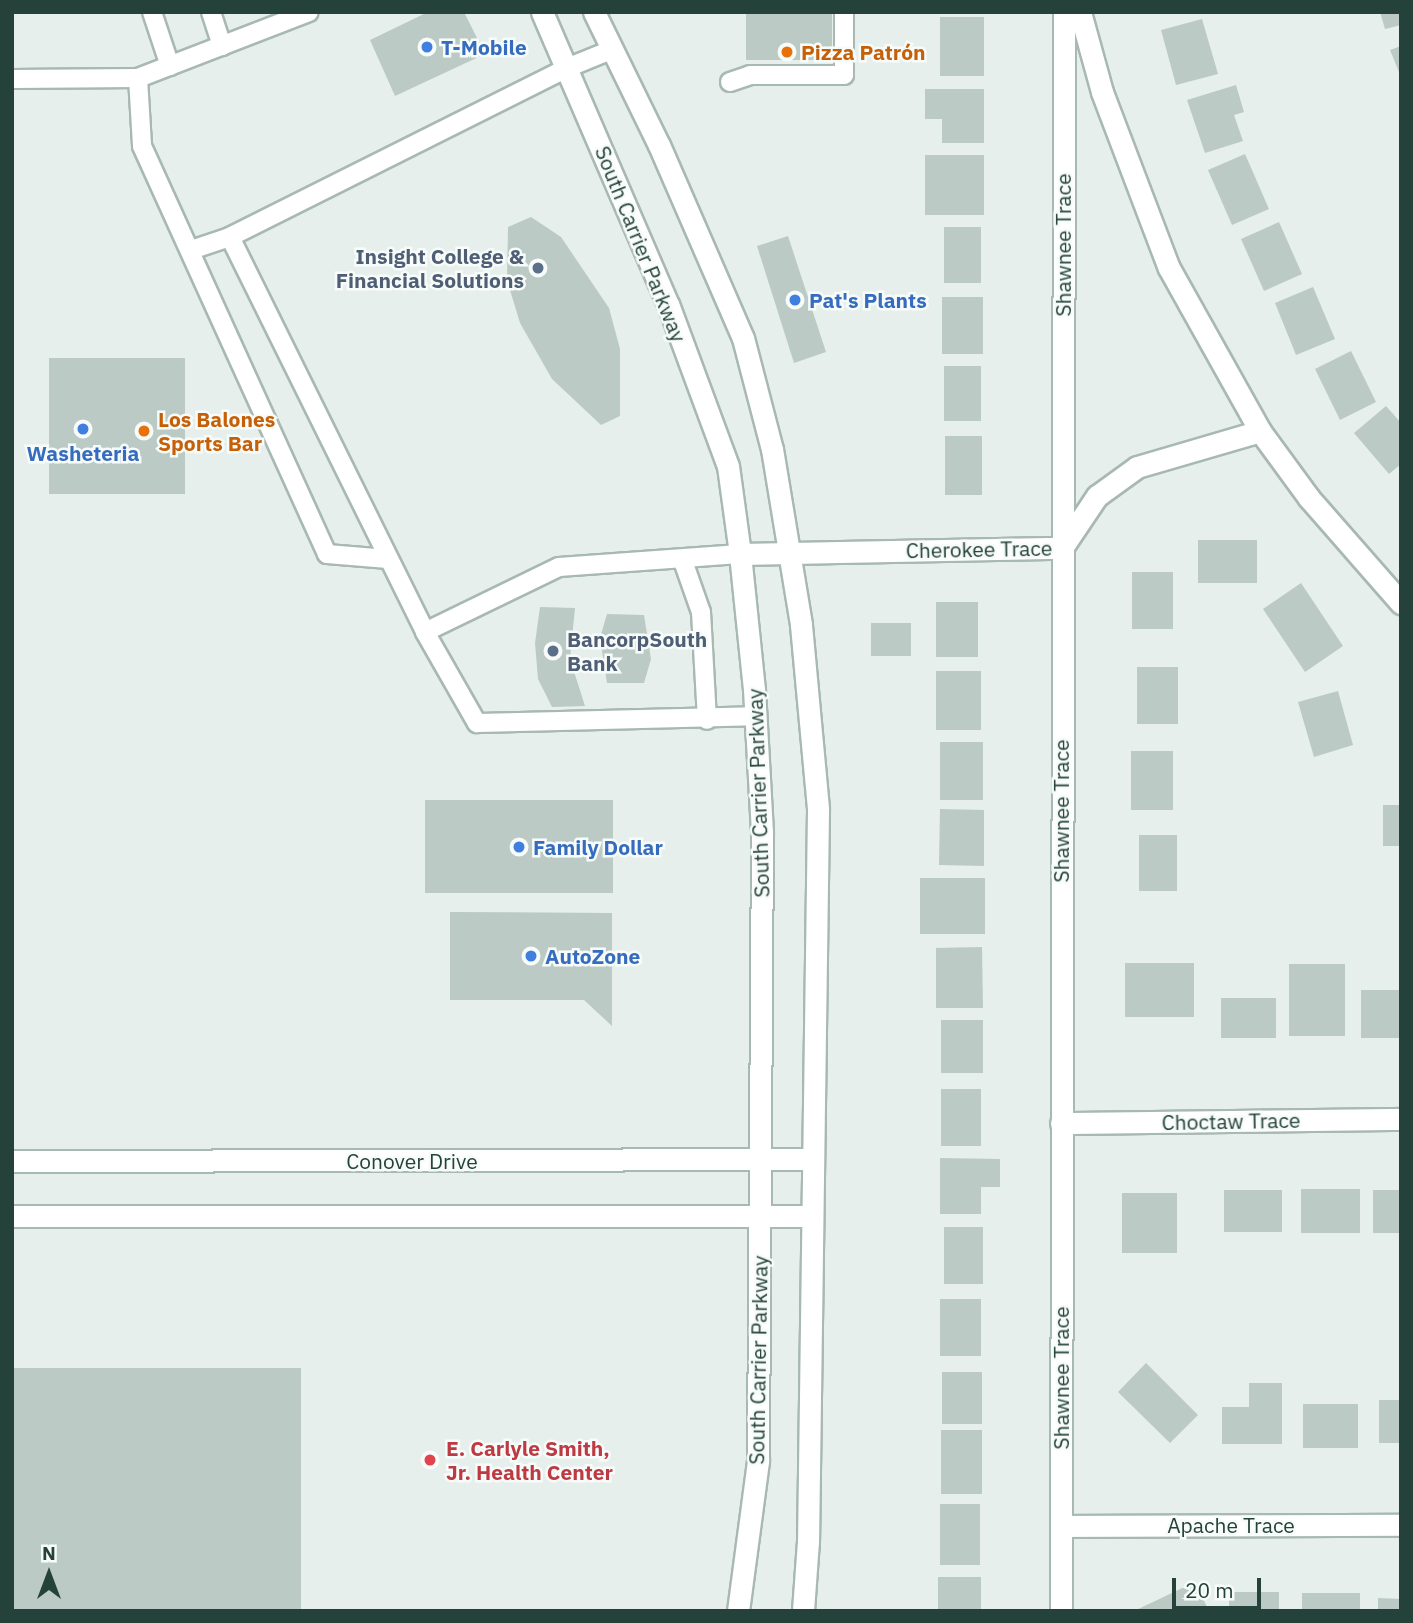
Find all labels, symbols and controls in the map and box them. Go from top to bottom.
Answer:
place label: T-Mobile [441,34,527,60]
marker: T-Mobile [419,39,435,55]
place label: Pizza Patrón [801,39,926,65]
marker: Pizza Patrón [779,44,795,60]
street label: South Carrier Parkway [590,142,692,346]
street label: Shawnee Trace [1050,173,1076,317]
place label: Insight College & Financial Solutions [336,243,524,293]
marker: Insight College & Financial Solutions [530,260,546,276]
place label: Pat's Plants [809,287,927,313]
marker: Pat's Plants [787,292,803,308]
place label: Los Balones Sports Bar [158,406,275,456]
marker: Washeteria [75,421,91,437]
marker: Los Balones Sports Bar [136,423,152,439]
place label: Washeteria [27,440,139,466]
street label: Cherokee Trace [906,535,1052,563]
place label: BancorpSouth Bank [567,626,707,676]
marker: BancorpSouth Bank [545,643,561,659]
street label: South Carrier Parkway [742,688,774,898]
street label: Shawnee Trace [1048,739,1074,883]
place label: Family Dollar [533,834,663,860]
marker: Family Dollar [511,839,527,855]
place label: AutoZone [545,943,640,969]
marker: AutoZone [523,948,539,964]
street label: Choctaw Trace [1161,1107,1301,1135]
street label: Conover Drive [346,1148,478,1174]
street label: South Carrier Parkway [744,1255,772,1465]
street label: Shawnee Trace [1048,1306,1074,1450]
place label: E. Carlyle Smith, Jr. Health Center [446,1435,613,1485]
marker: E. Carlyle Smith, Jr. Health Center [420,1450,440,1470]
street label: Apache Trace [1167,1512,1295,1538]
north arrow [14,1539,84,1609]
text: N [42,1541,56,1565]
scale bar [1175,1564,1264,1608]
text: 20 m [1185,1576,1234,1604]

